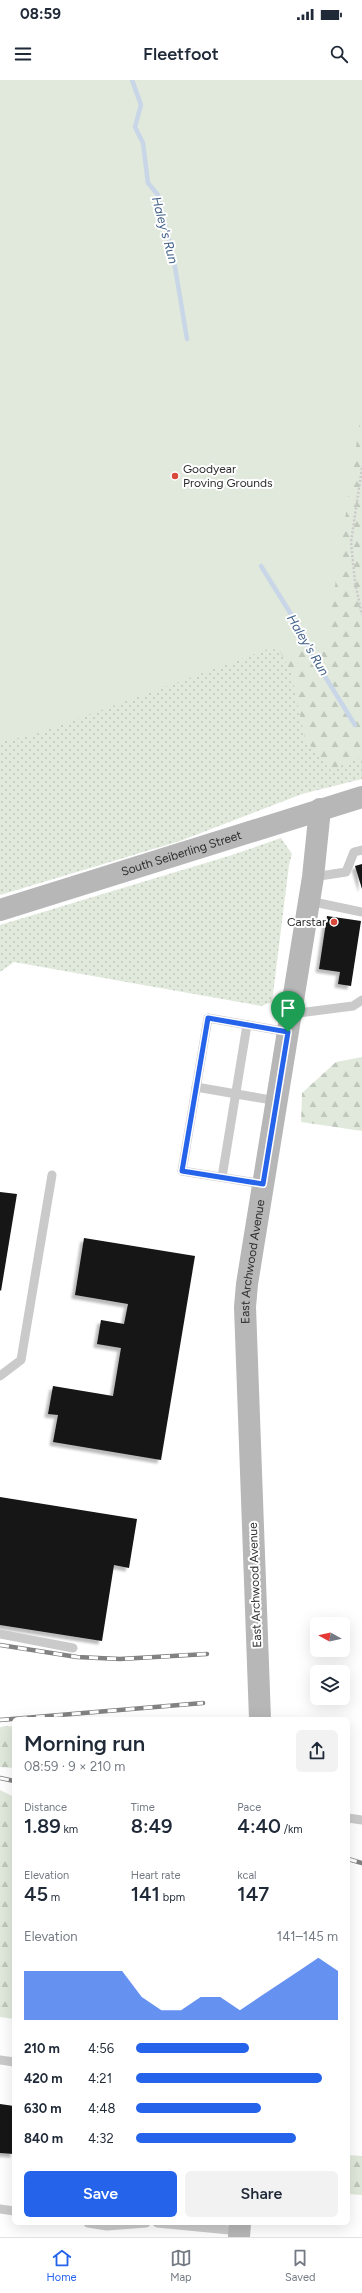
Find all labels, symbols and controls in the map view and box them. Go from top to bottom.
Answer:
text: 08:59 [20,5,61,23]
icon: menu [12,43,34,65]
text: Fleetfoot [143,43,219,65]
icon: search [328,43,350,65]
water label: Haley's Run [149,195,181,265]
place label: Goodyear Proving Grounds [183,462,273,490]
marker: Goodyear Proving Grounds [170,471,180,481]
water label: Haley's Run [284,612,332,678]
street label: South Seiberling Street [119,828,244,879]
place label: Carstar [287,915,326,929]
marker: Carstar [329,917,339,927]
pin [271,991,305,1032]
icon: arrive [277,997,299,1019]
street label: East Archwood Avenue [238,1198,268,1324]
street label: East Archwood Avenue [246,1522,264,1648]
north arrow [310,1617,350,1657]
map controls [310,1617,350,1705]
button: layers [310,1665,350,1705]
text: Morning run [24,1730,145,1757]
button: share [296,1730,338,1772]
text: 08:59 · 9 × 210 m [24,1759,125,1774]
text: Distance [24,1801,67,1814]
text: Time [131,1801,155,1814]
text: Pace [237,1801,261,1814]
text: 1.89 [24,1814,61,1838]
text: 8:49 [131,1814,173,1838]
text: 4:40 [237,1814,281,1838]
text: km [61,1823,78,1836]
text: /km [281,1823,303,1836]
text: Elevation [24,1869,69,1882]
text: Heart rate [131,1869,181,1882]
text: kcal [237,1869,257,1882]
text: 45 [24,1882,48,1906]
text: 141 [131,1882,160,1906]
text: 147 [237,1882,269,1906]
text: m [48,1891,60,1904]
text: bpm [160,1891,185,1904]
text: Elevation [24,1929,77,1944]
text: 141–145 m [277,1929,338,1944]
text: 210 m [24,2041,60,2056]
text: 4:56 [88,2041,114,2056]
text: 420 m [24,2071,63,2086]
text: 4:21 [88,2071,112,2086]
text: 630 m [24,2101,62,2116]
text: 4:48 [88,2101,115,2116]
text: 840 m [24,2131,63,2146]
text: 4:32 [88,2131,114,2146]
button: Save [24,2171,177,2217]
button: Share [185,2171,338,2217]
tab: Home [47,2247,77,2284]
tab: Map [170,2247,192,2284]
tab: Saved [285,2247,315,2284]

